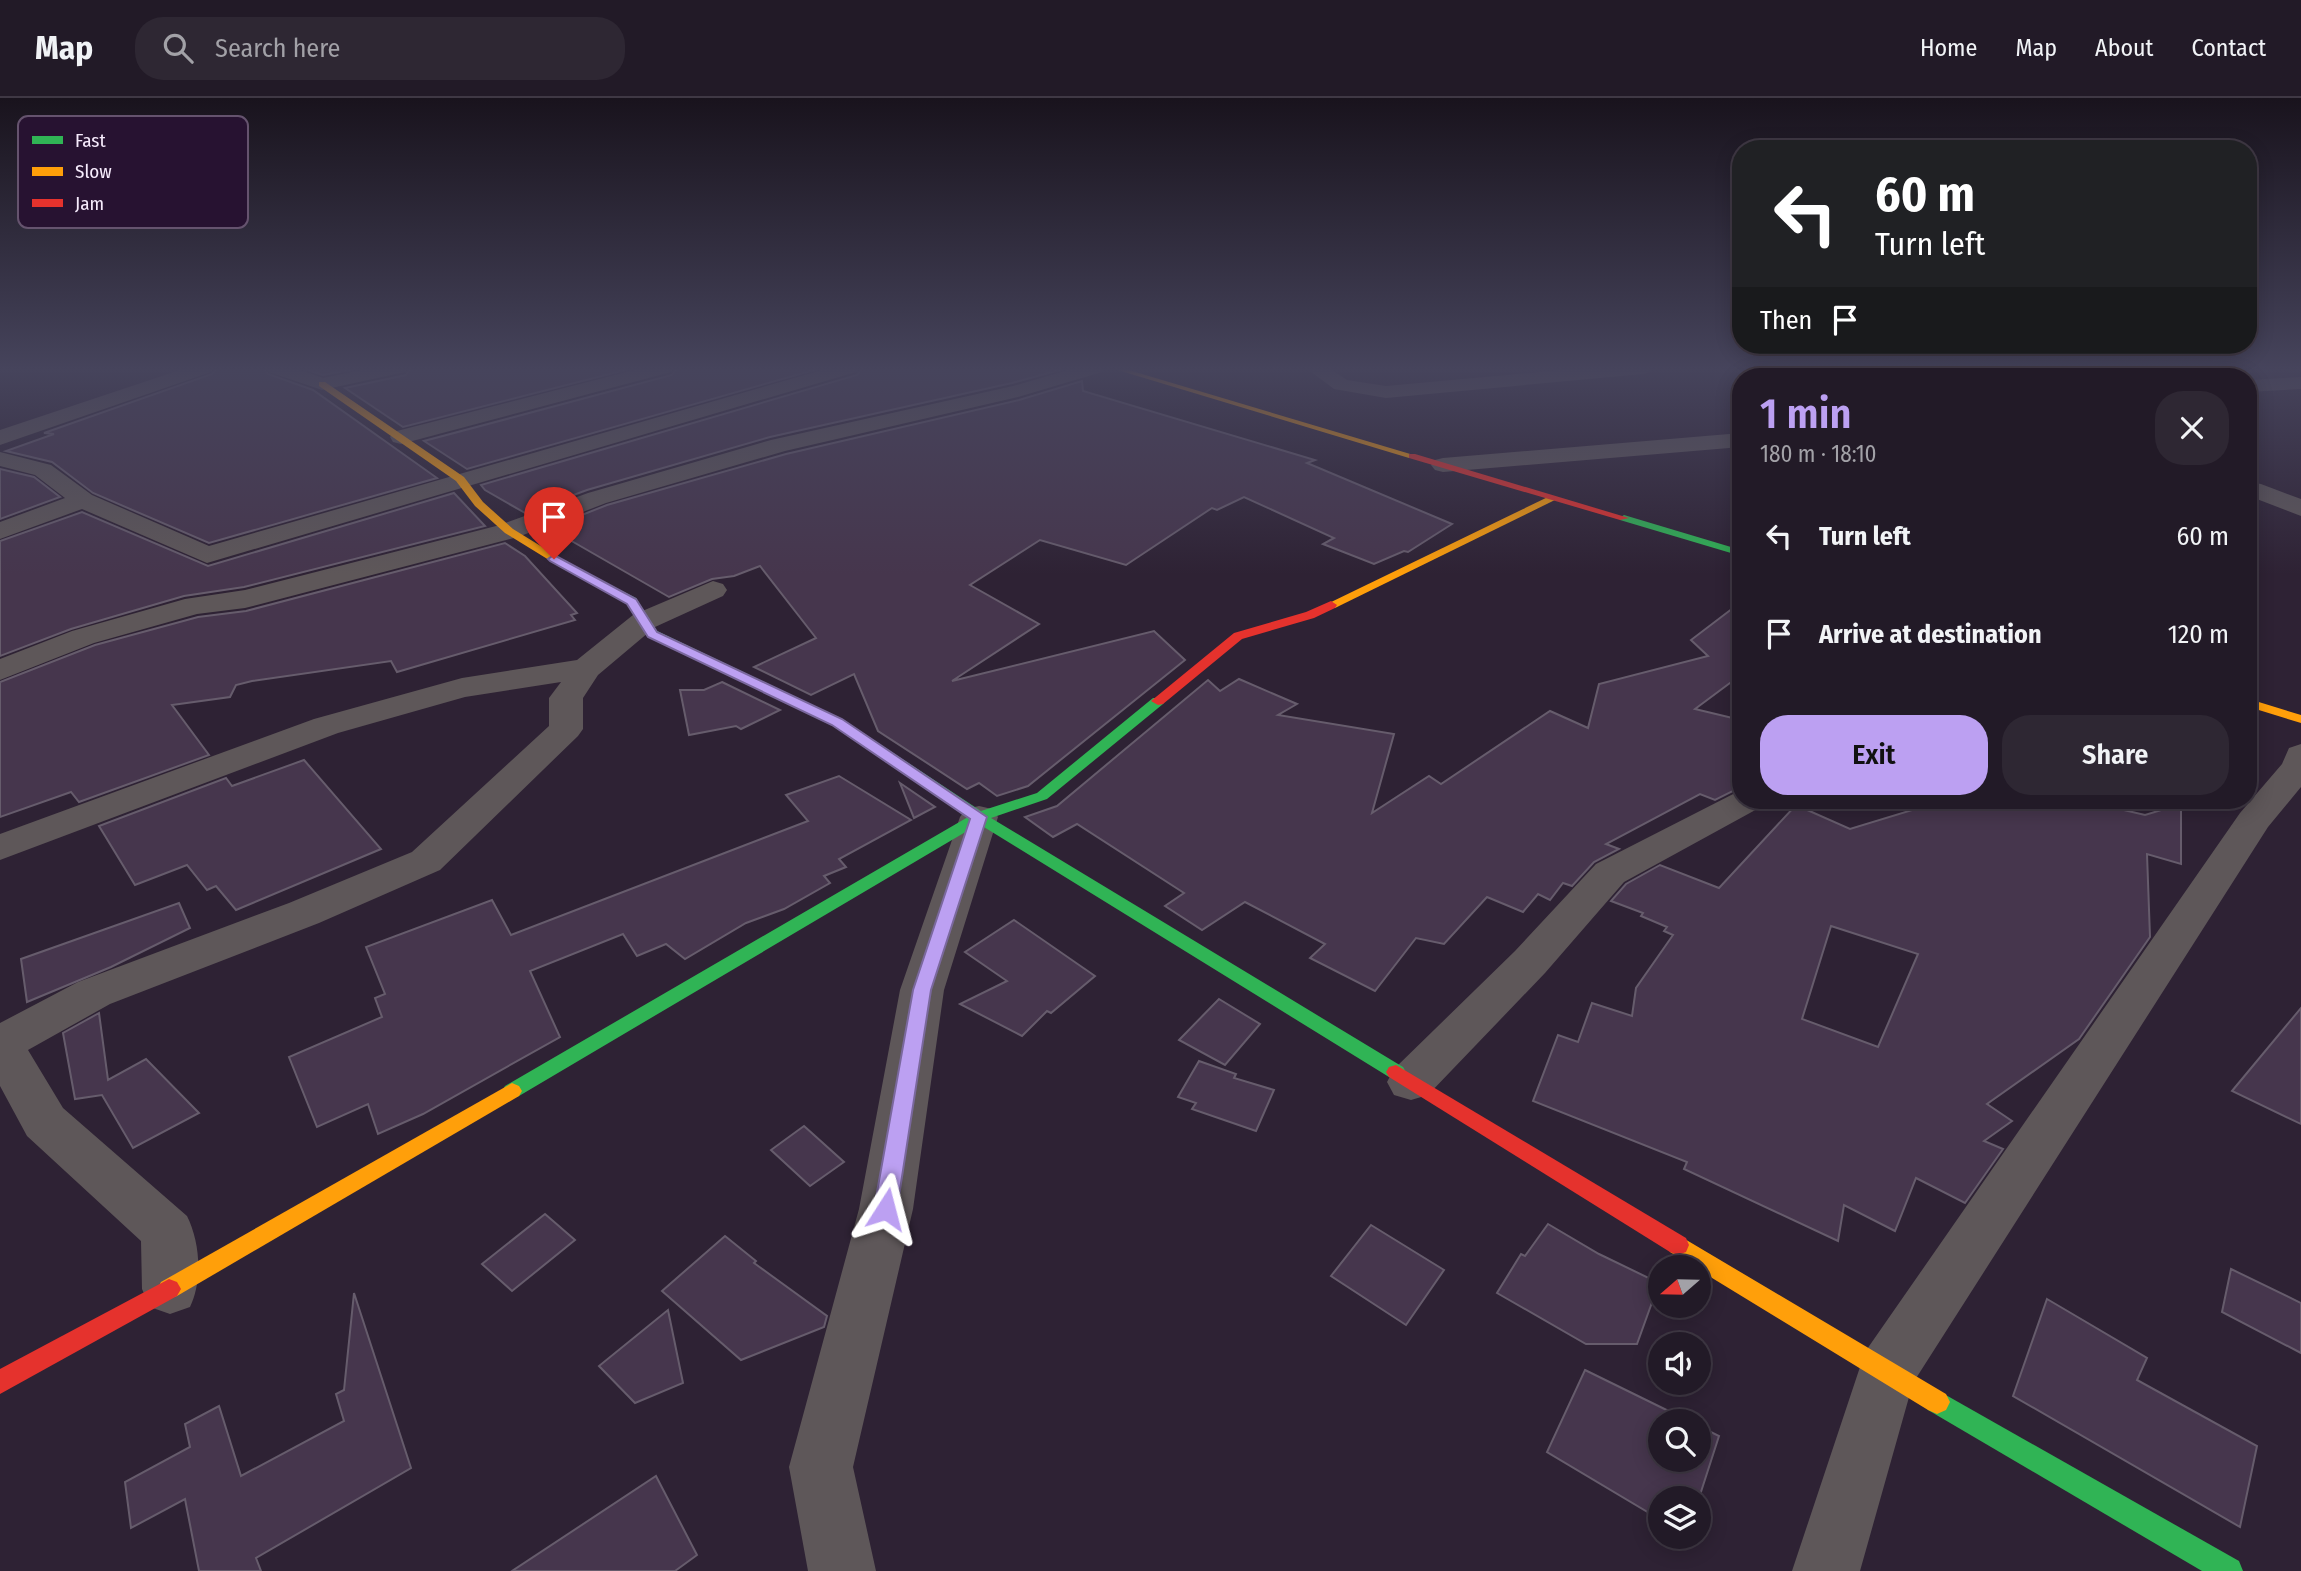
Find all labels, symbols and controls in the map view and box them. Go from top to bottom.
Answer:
search box [135,17,625,80]
text: Map [35,28,93,68]
icon: search [159,29,197,67]
text: Search here [215,33,340,64]
text: Home [1920,34,1977,62]
text: Map [2015,34,2057,62]
text: About [2095,34,2153,62]
text: Contact [2191,34,2266,62]
legend [18,116,248,228]
text: Fast [75,129,106,152]
text: Slow [75,160,112,183]
text: 60 m [1875,165,1975,224]
icon: left [1760,168,1851,259]
text: Jam [75,192,104,215]
text: Turn left [1875,225,1985,263]
icon: arrive [1826,301,1864,339]
text: Then [1760,305,1812,336]
text: 1 min [1760,389,1851,439]
button: close [2155,391,2229,465]
text: 180 m · 18:10 [1760,440,1877,468]
pin [524,487,584,559]
icon: arrive [535,498,573,536]
icon: left [1760,517,1798,555]
text: Turn left [1819,521,1911,552]
text: 60 m [2176,521,2229,552]
icon: arrive [1760,615,1798,653]
text: Arrive at destination [1819,619,2042,650]
text: 120 m [2168,619,2229,650]
button: Exit [1760,715,1988,795]
button: Share [2002,715,2229,795]
position arrow [849,1172,923,1246]
north arrow [1648,1255,1712,1318]
map controls [1648,1255,1711,1549]
button: sound [1648,1332,1711,1395]
button: search [1648,1409,1711,1472]
button: layers [1648,1486,1711,1549]

